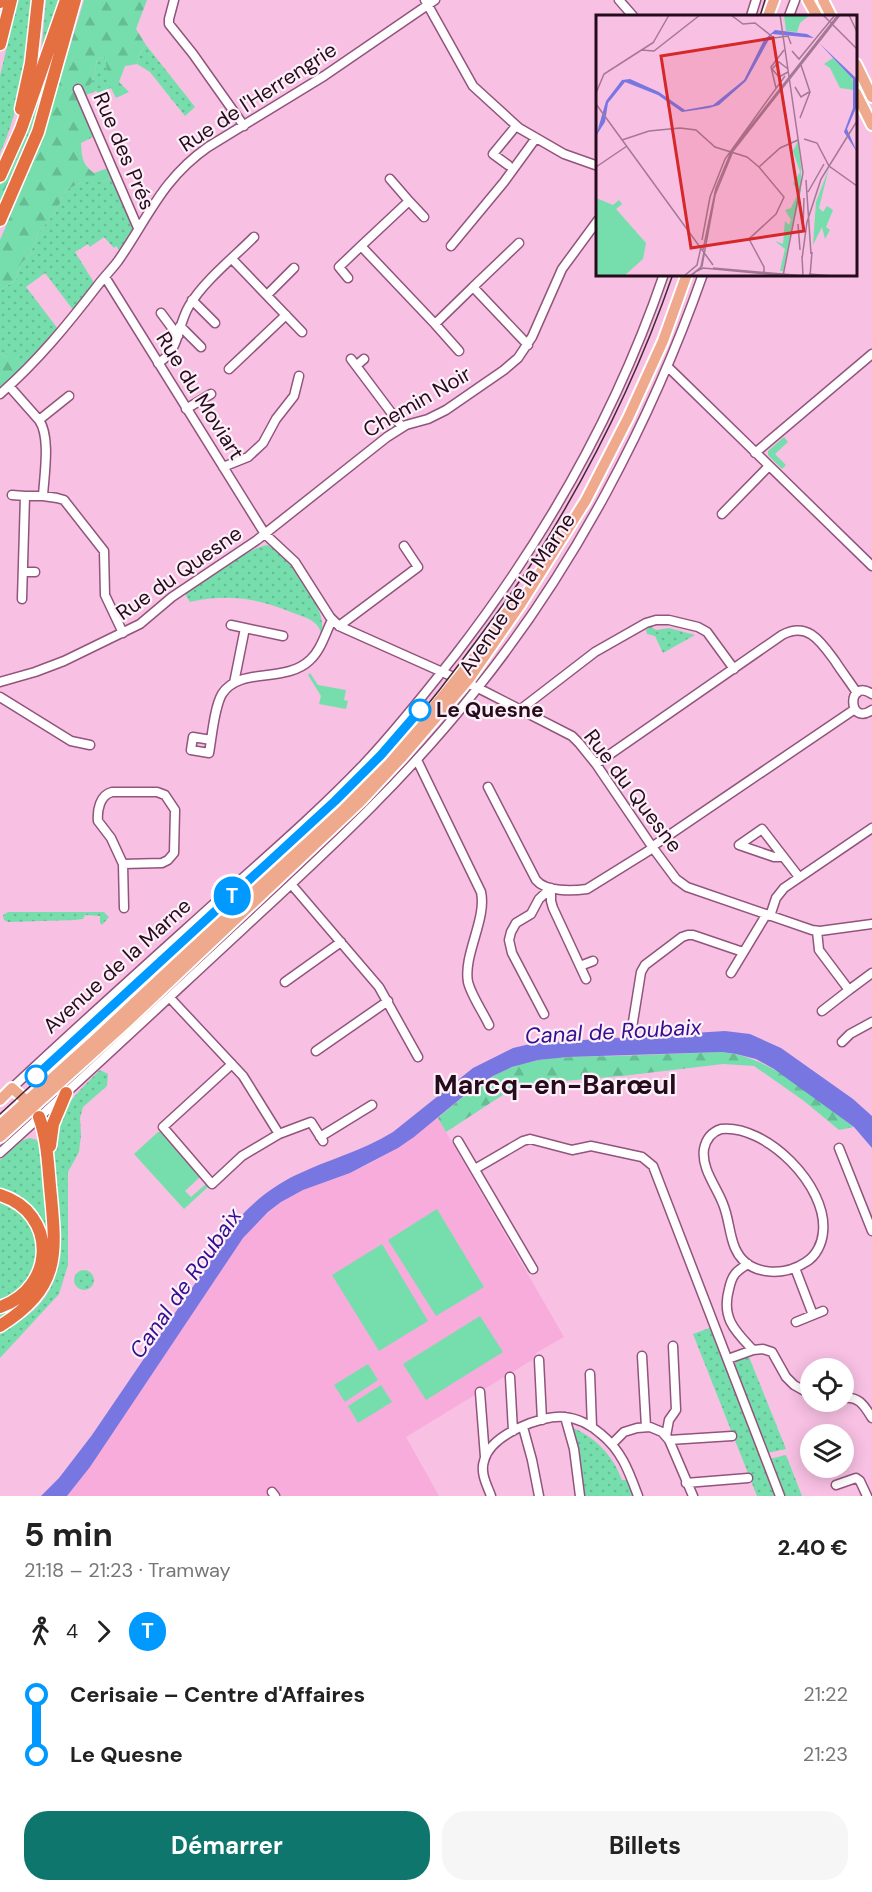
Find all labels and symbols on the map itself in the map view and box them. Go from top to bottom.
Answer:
inset map [596,15,857,276]
street label: Rue de l'Herrengrie [174,36,342,158]
street label: Rue des Prés [87,88,161,214]
street label: Rue du Moviart [149,327,251,465]
street label: Chemin Noir [358,360,476,444]
street label: Avenue de la Marne [452,507,582,681]
street label: Rue du Quesne [111,519,248,627]
place label: Le Quesne [436,696,544,724]
marker: Le Quesne [409,699,431,721]
street label: Rue du Quesne [577,724,689,858]
line badge: T [212,876,252,916]
street label: Avenue de la Marne [37,892,197,1040]
water label: Canal de Roubaix [524,1012,703,1051]
unlabelled marker [25,1065,47,1087]
district label: Marcq-en-Barœul [434,1067,676,1102]
water label: Canal de Roubaix [123,1202,249,1364]

